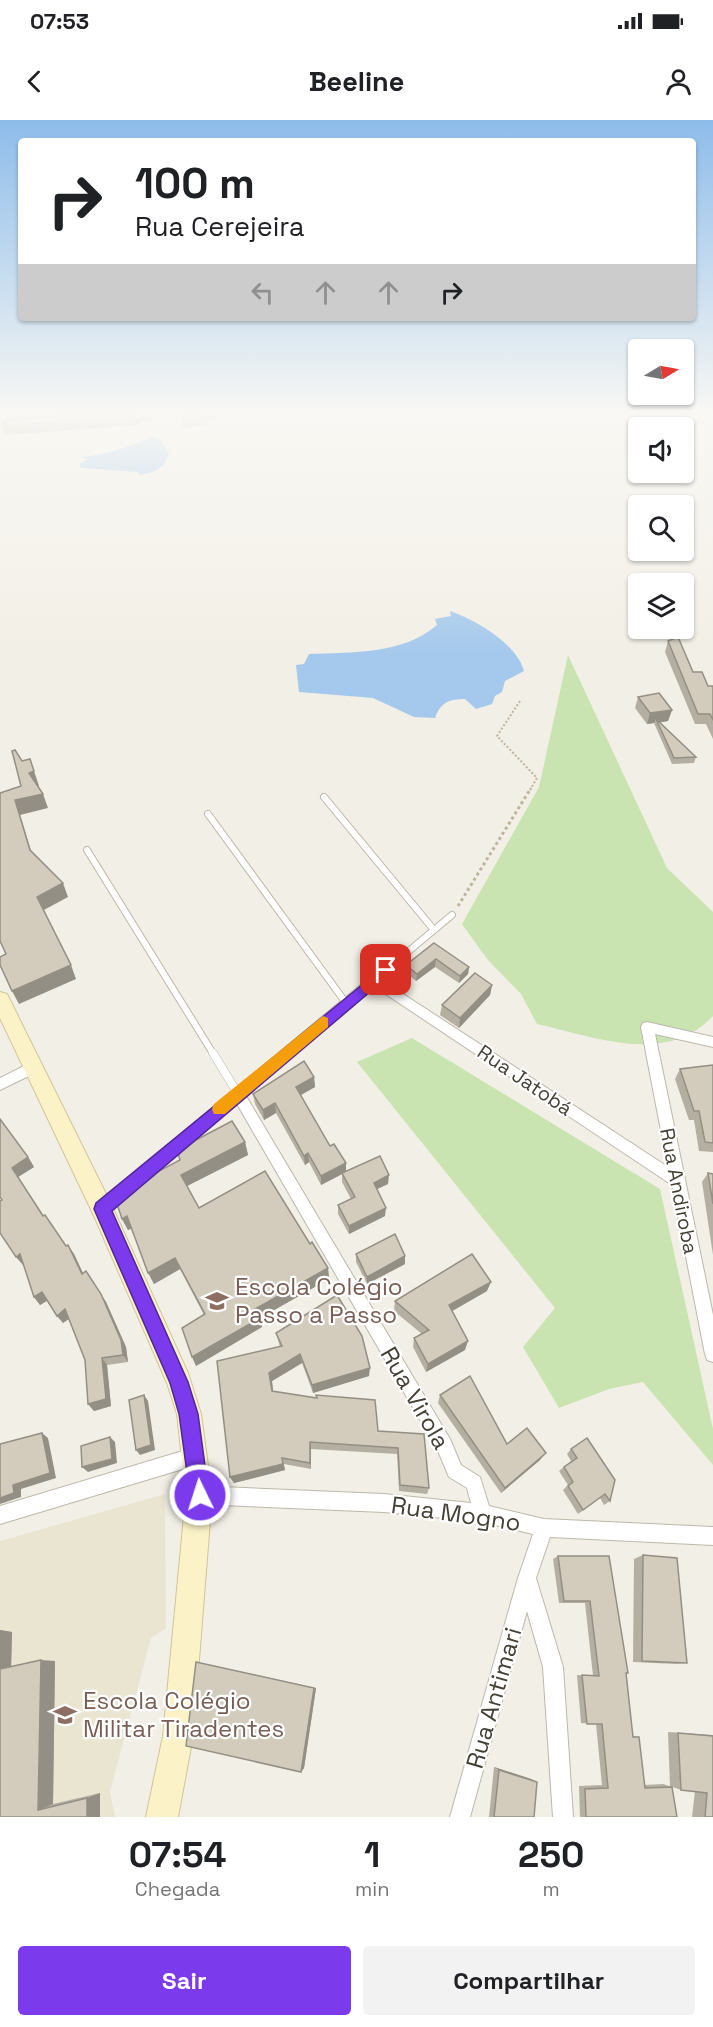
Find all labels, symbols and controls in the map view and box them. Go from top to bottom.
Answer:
text: 07:53 [30,7,89,35]
text: Beeline [309,64,404,99]
icon: back [18,65,51,98]
icon: person [662,65,695,98]
text: 100 m [135,157,255,210]
icon: right [36,162,114,240]
text: Rua Cerejeira [135,209,305,244]
icon: left [246,276,279,309]
icon: ahead [309,276,342,309]
icon: ahead [372,276,405,309]
icon: right [435,276,468,309]
north arrow [628,339,694,405]
map controls [628,339,694,639]
button: sound [628,417,694,483]
button: search [628,495,694,561]
button: layers [628,573,694,639]
pin [360,944,411,995]
icon: arrive [369,953,402,986]
street label: Rua Jatobá [472,1039,578,1121]
street label: Rua Andiroba [654,1126,704,1256]
place label: Escola Colégio Passo a Passo [235,1271,403,1330]
school or university icon: Escola Colégio Passo a Passo [204,1288,230,1314]
street label: Rua Virola [374,1341,457,1455]
position arrow [168,1463,232,1527]
street label: Rua Mogno [389,1489,523,1538]
street label: Rua Antimari [459,1624,528,1772]
place label: Escola Colégio Militar Tiradentes [83,1685,284,1744]
school or university icon: Escola Colégio Militar Tiradentes [52,1702,78,1728]
text: 07:54 [129,1832,226,1878]
text: 1 [364,1832,380,1878]
text: 250 [518,1832,584,1878]
text: Chegada [135,1876,220,1902]
text: min [355,1876,389,1902]
text: m [543,1876,560,1902]
button: Sair [18,1946,351,2015]
button: Compartilhar [363,1946,695,2015]

